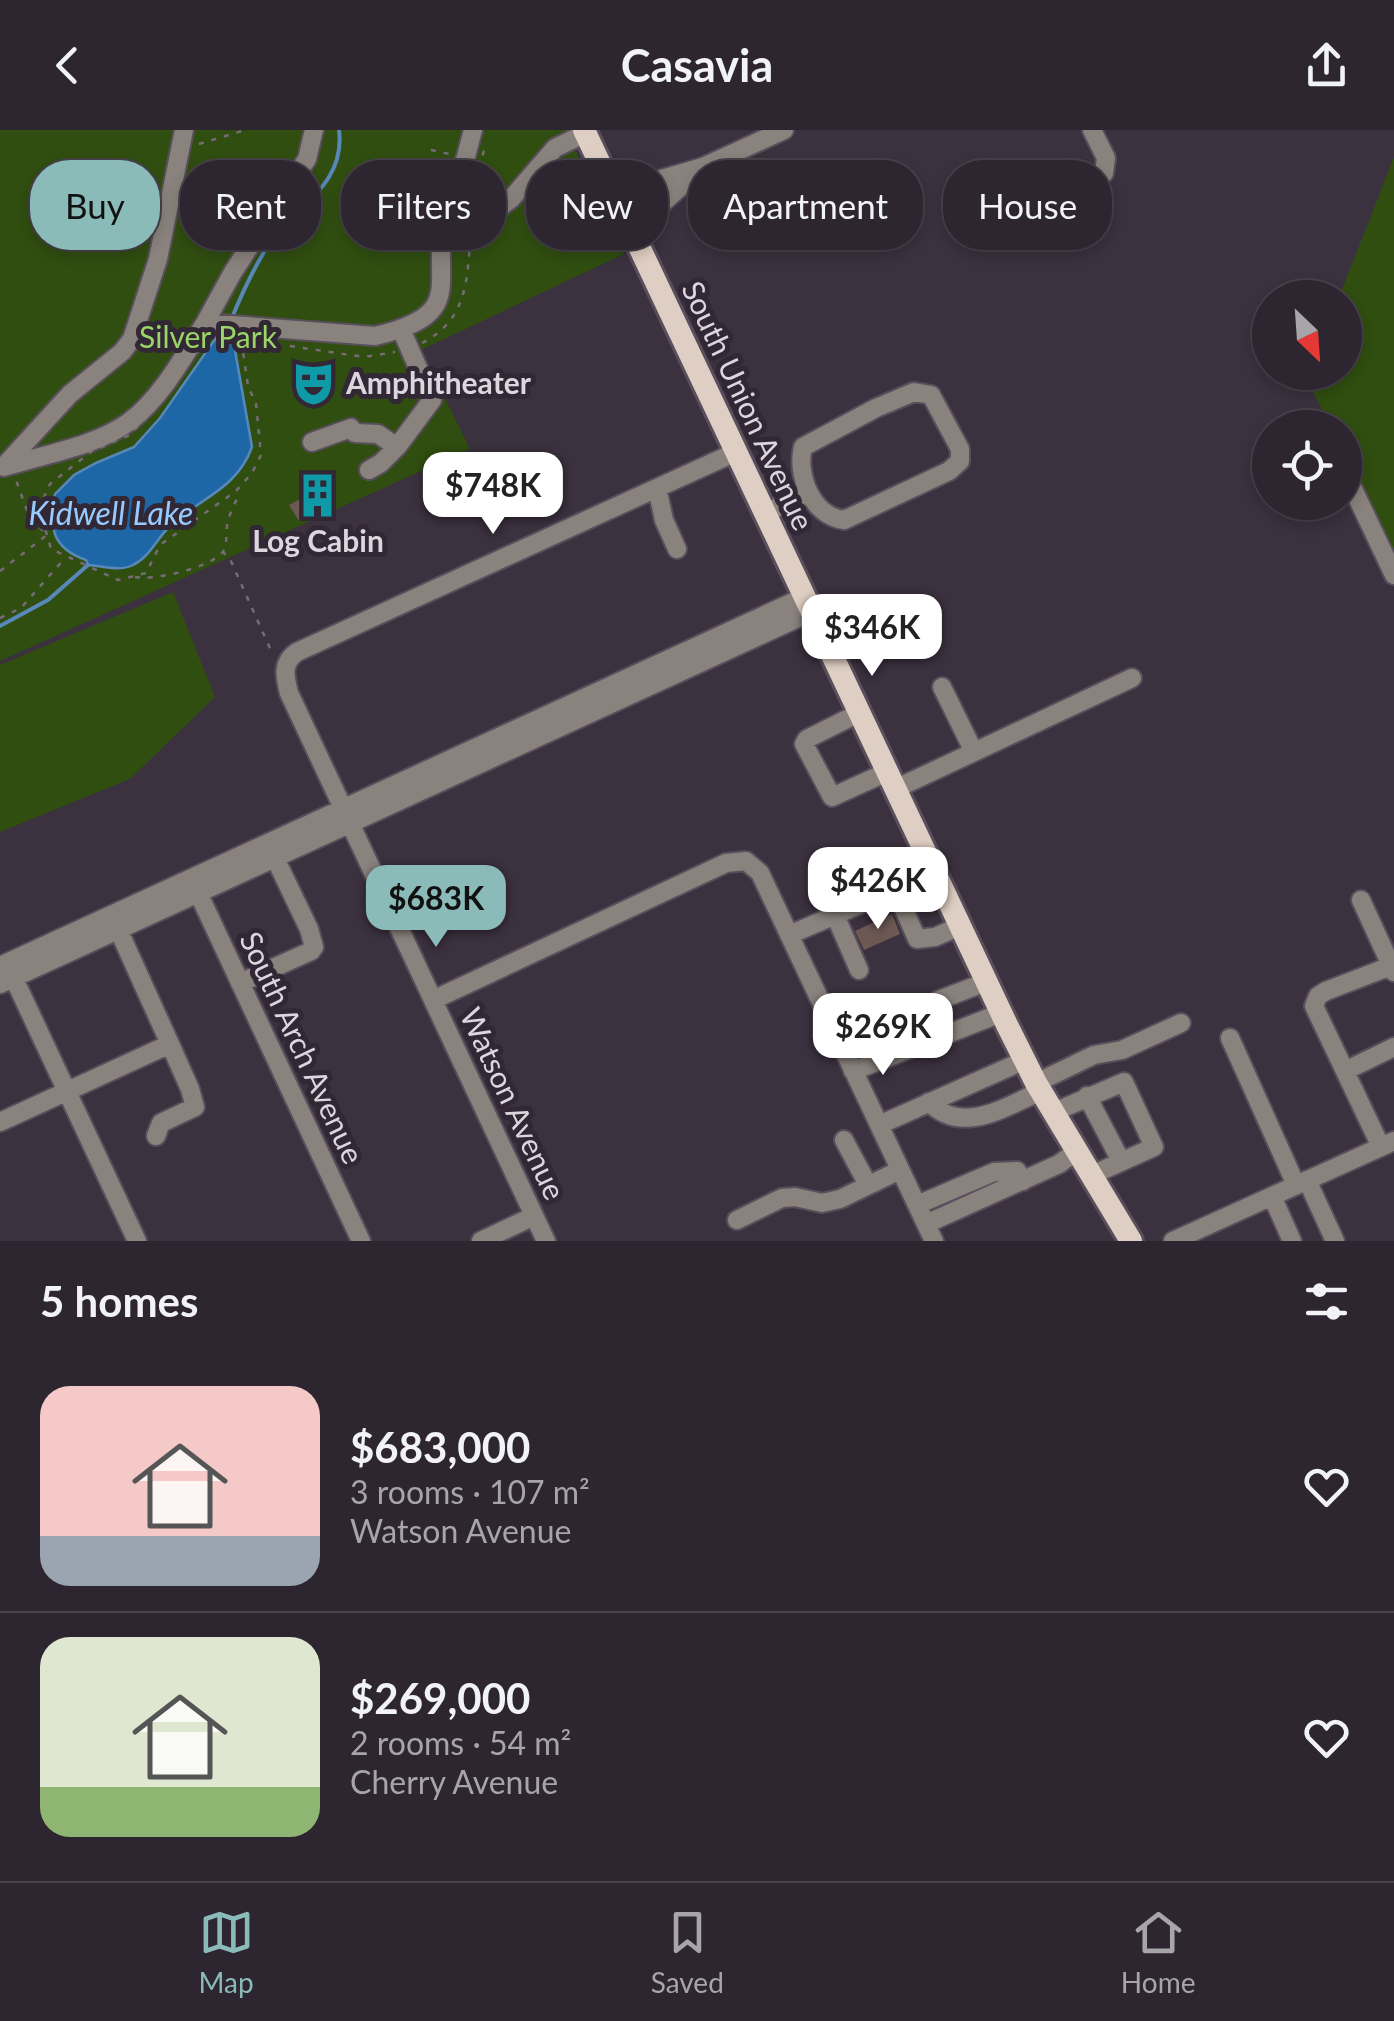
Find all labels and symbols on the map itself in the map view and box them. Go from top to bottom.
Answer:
street label: South Union Avenue [675,275,822,535]
north arrow [1252,280,1362,390]
park label: Silver Park [139,318,278,354]
theatre icon: Amphitheater [289,360,337,408]
place label: Amphitheater [345,364,532,400]
pin: $748K [423,452,563,537]
building icon: Log Cabin [294,471,342,519]
water label: Kidwell Lake [29,493,193,532]
place label: Log Cabin [252,522,384,558]
pin: $346K [802,594,942,679]
pin: $426K [808,847,948,932]
pin: $683K [366,865,506,950]
street label: South Arch Avenue [233,925,372,1169]
pin: $269K [813,993,953,1078]
street label: Watson Avenue [454,1001,574,1205]

